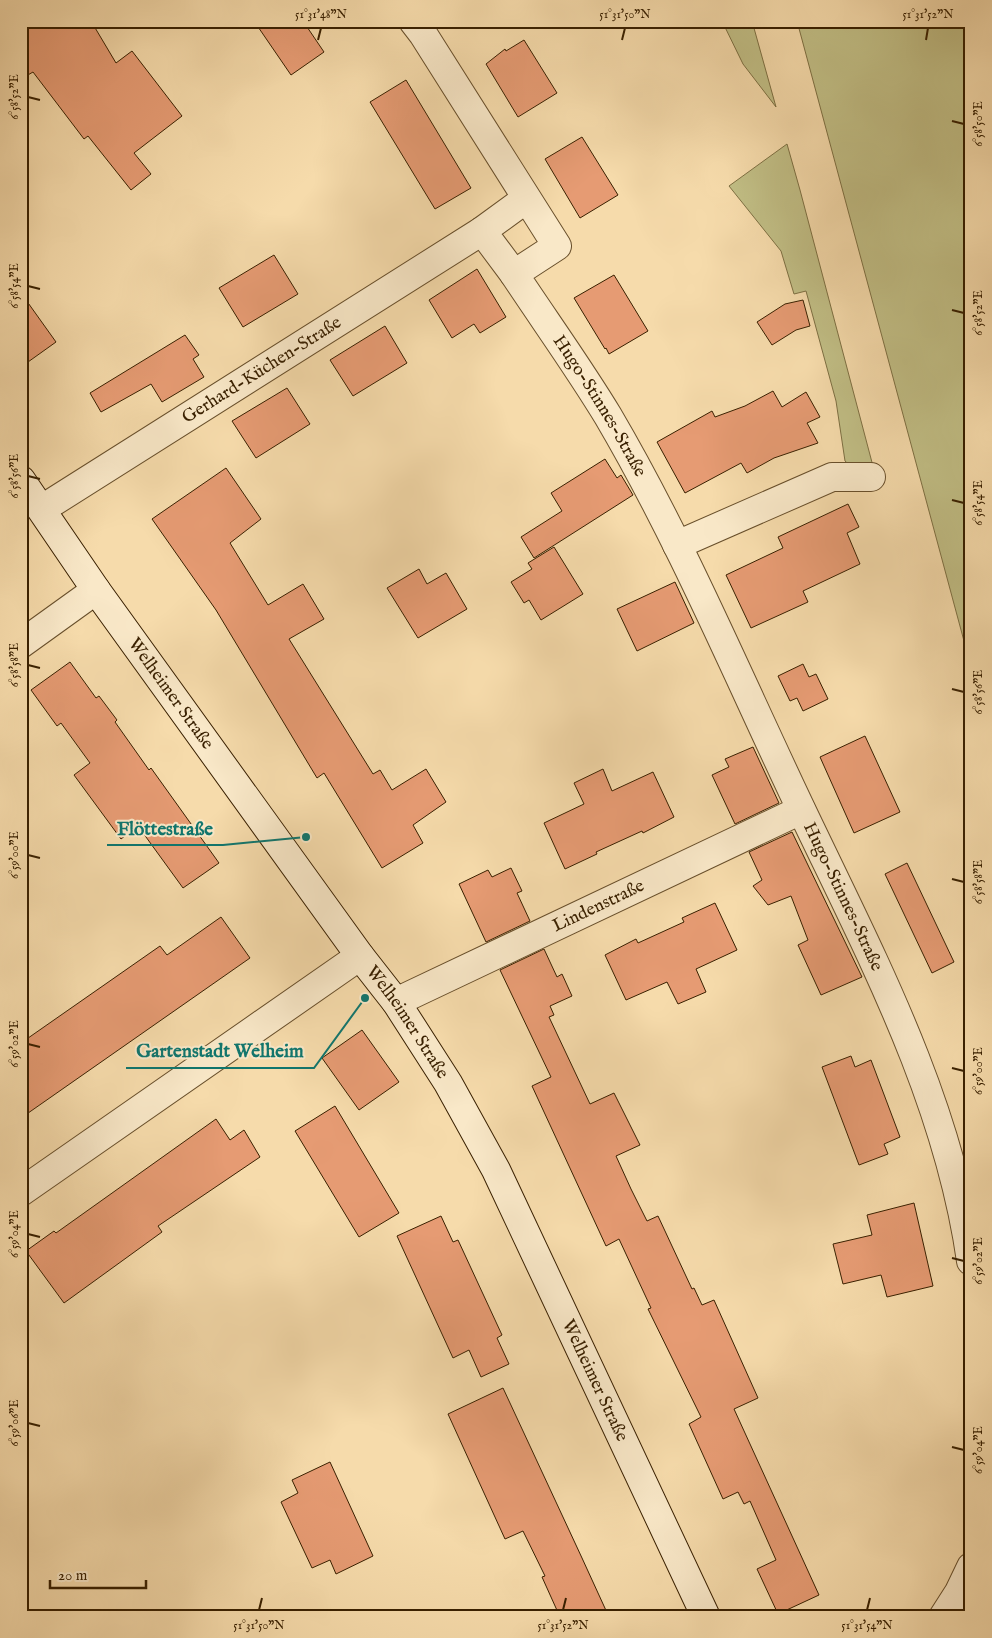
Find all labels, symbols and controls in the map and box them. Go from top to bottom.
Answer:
text: 51°31'48"N [295,7,348,22]
text: 51°31'50"N [599,7,651,22]
text: 51°31'52"N [902,7,954,22]
text: 6°58'52"E [7,74,22,120]
text: 6°58'50"E [971,101,986,147]
text: 6°58'54"E [7,263,22,309]
text: 6°58'52"E [971,290,986,336]
street label: Gerhard-Küchen-Straße [178,311,346,429]
street label: Hugo-Stinnes-Straße [547,331,651,481]
text: 6°58'56"E [7,454,22,498]
text: 6°58'54"E [971,480,986,526]
street label: Welheimer Straße [123,633,219,754]
text: 6°58'58"E [7,643,22,687]
text: 6°58'56"E [971,670,986,714]
callout: Flöttestraße [107,811,223,845]
text: Flöttestraße [117,818,213,842]
street label: Hugo-Stinnes-Straße [798,819,888,975]
text: 6°59'00"E [7,831,22,879]
text: 6°58'58"E [971,860,986,904]
street label: Lindenstraße [549,874,648,938]
street label: Welheimer Straße [361,961,454,1083]
text: 6°59'02"E [7,1020,22,1068]
callout: Gartenstadt Welheim [126,1034,314,1068]
text: Gartenstadt Welheim [136,1040,304,1064]
text: 6°59'00"E [971,1047,986,1095]
text: 6°59'04"E [7,1210,22,1258]
text: 6°59'02"E [971,1237,986,1285]
street label: Welheimer Straße [556,1316,633,1445]
text: 6°59'06"E [7,1400,22,1447]
text: 6°59'04"E [971,1426,986,1474]
scale bar [50,1558,146,1590]
text: 20 m [58,1566,88,1585]
text: 51°31'50"N [233,1618,285,1633]
text: 51°31'52"N [537,1618,589,1633]
text: 51°31'54"N [841,1618,893,1633]

